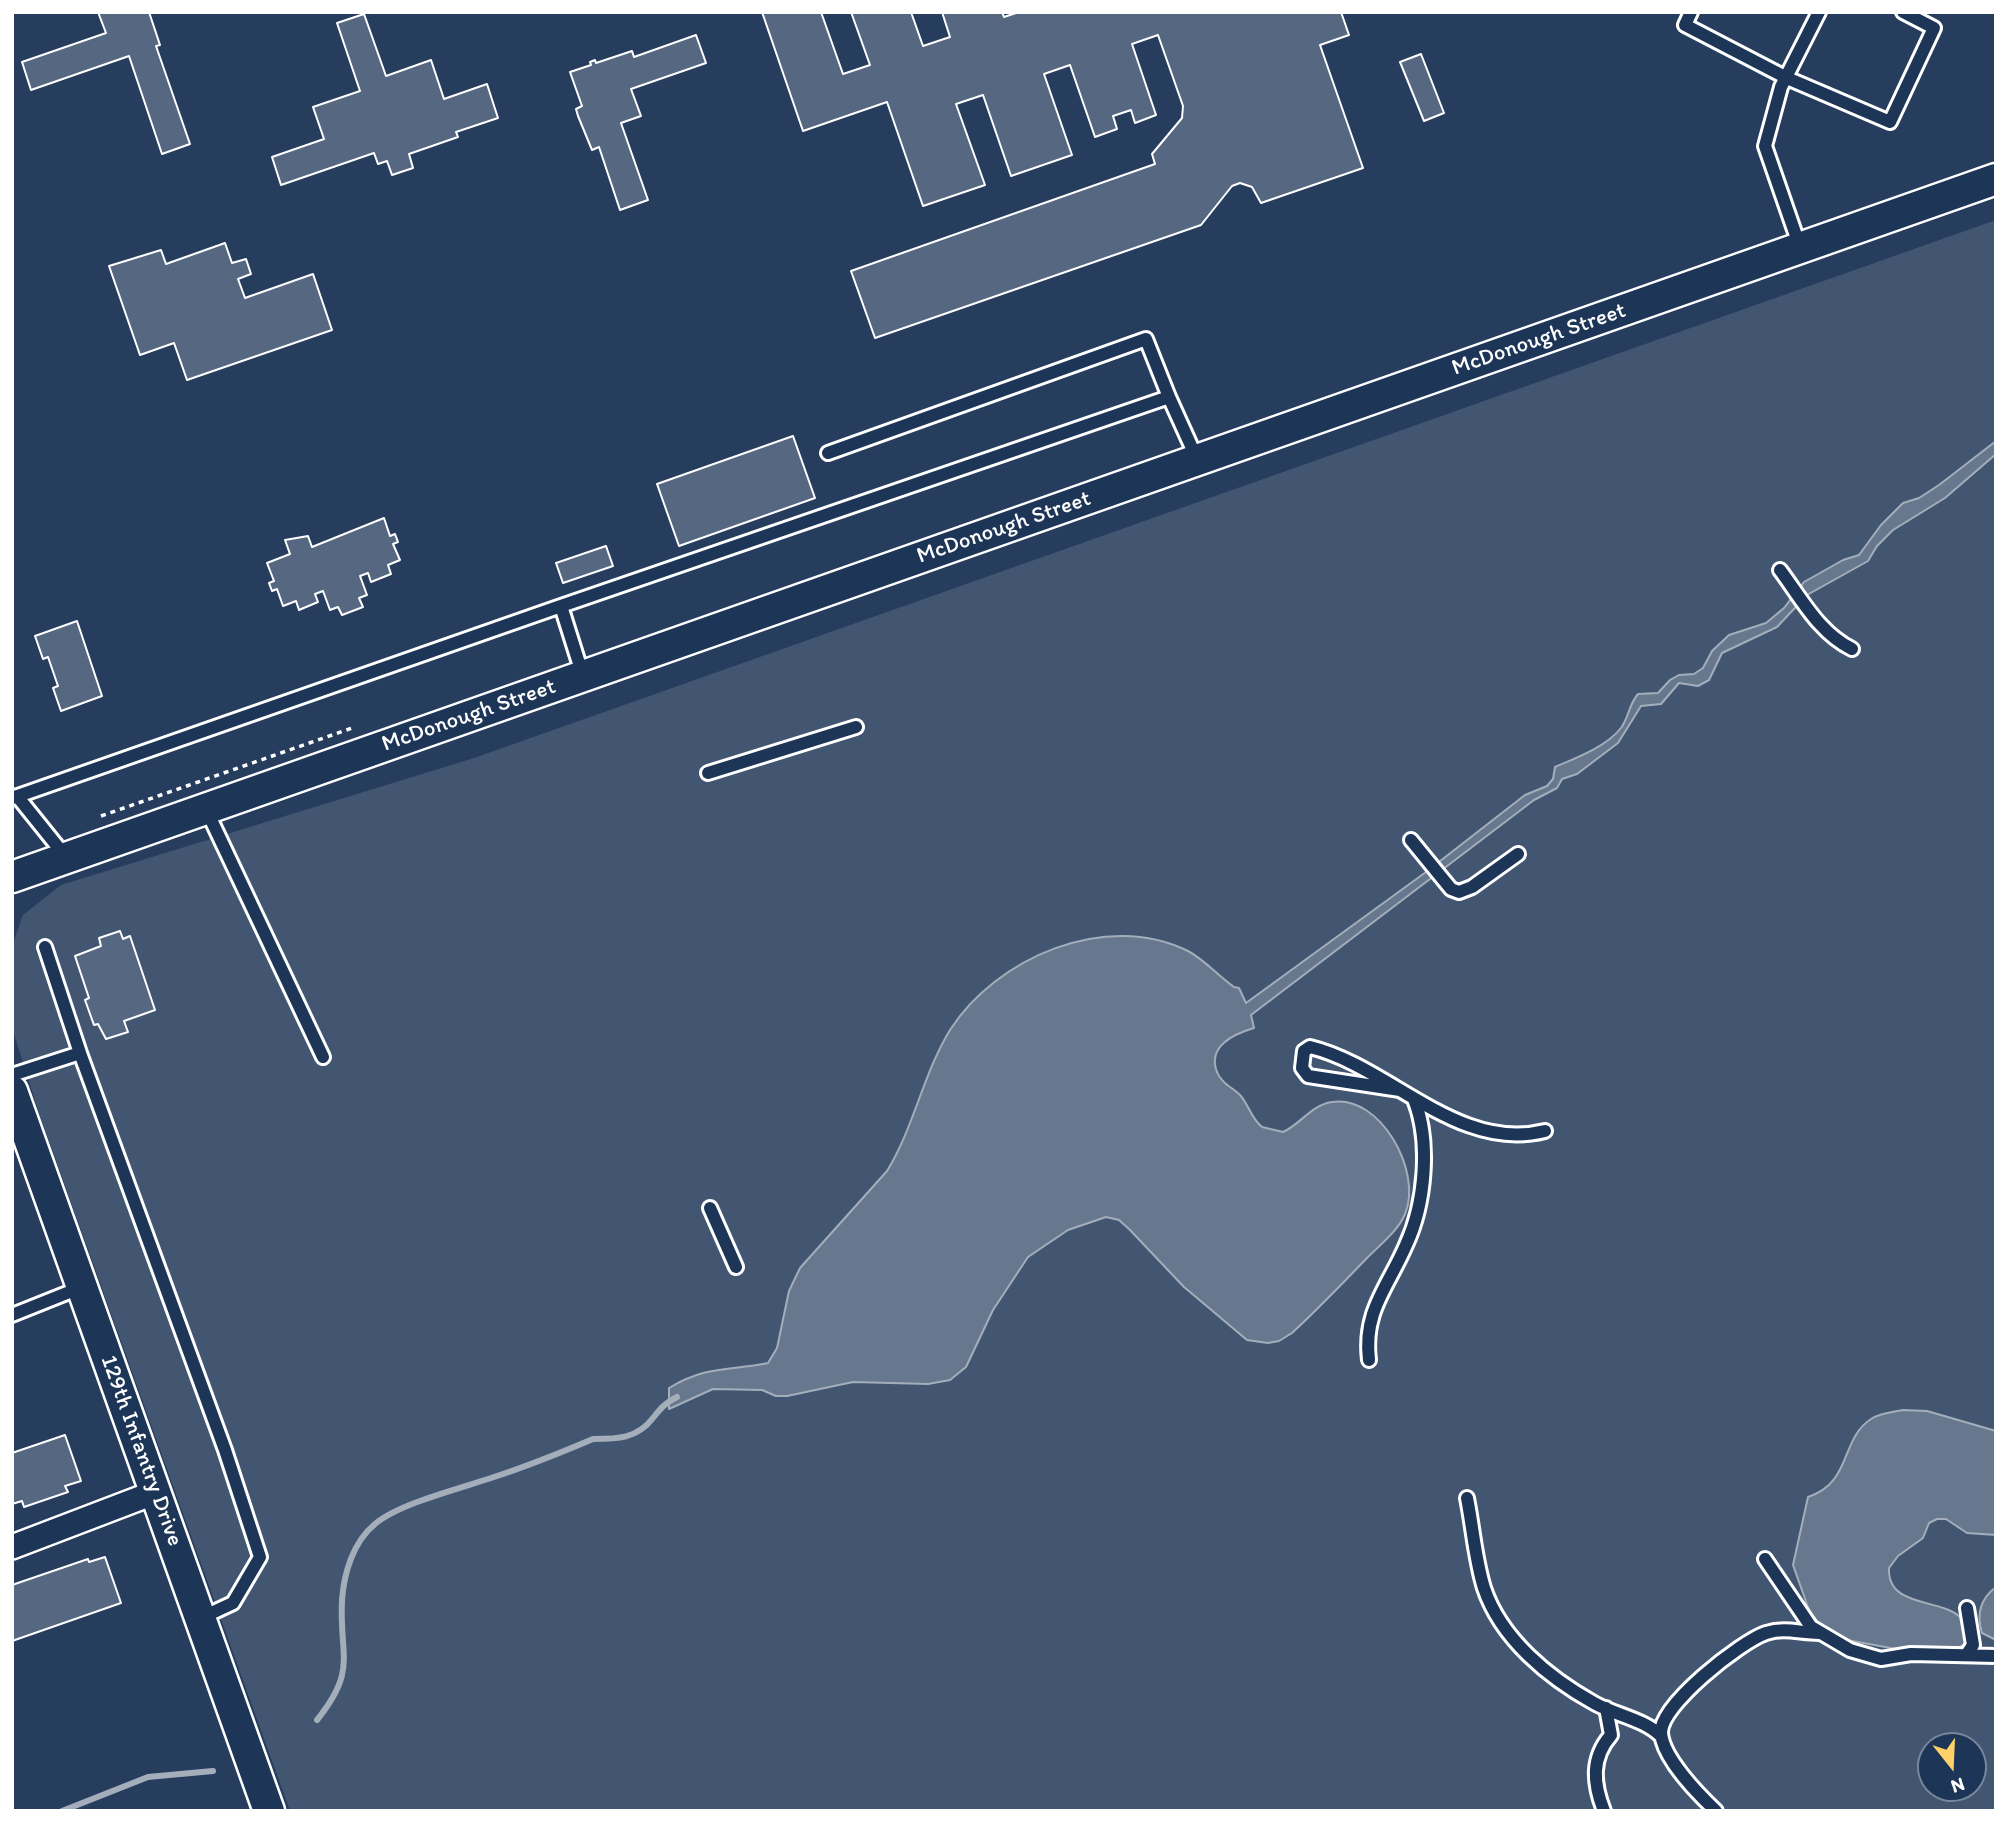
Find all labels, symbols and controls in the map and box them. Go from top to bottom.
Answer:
street label: McDonough Street [1448,297,1630,383]
street label: McDonough Street [913,485,1095,571]
street label: McDonough Street [378,673,560,759]
street label: 129th Infantry Drive [94,1352,188,1550]
north arrow [1917,1732,1987,1802]
text: N [1948,1773,1968,1798]

